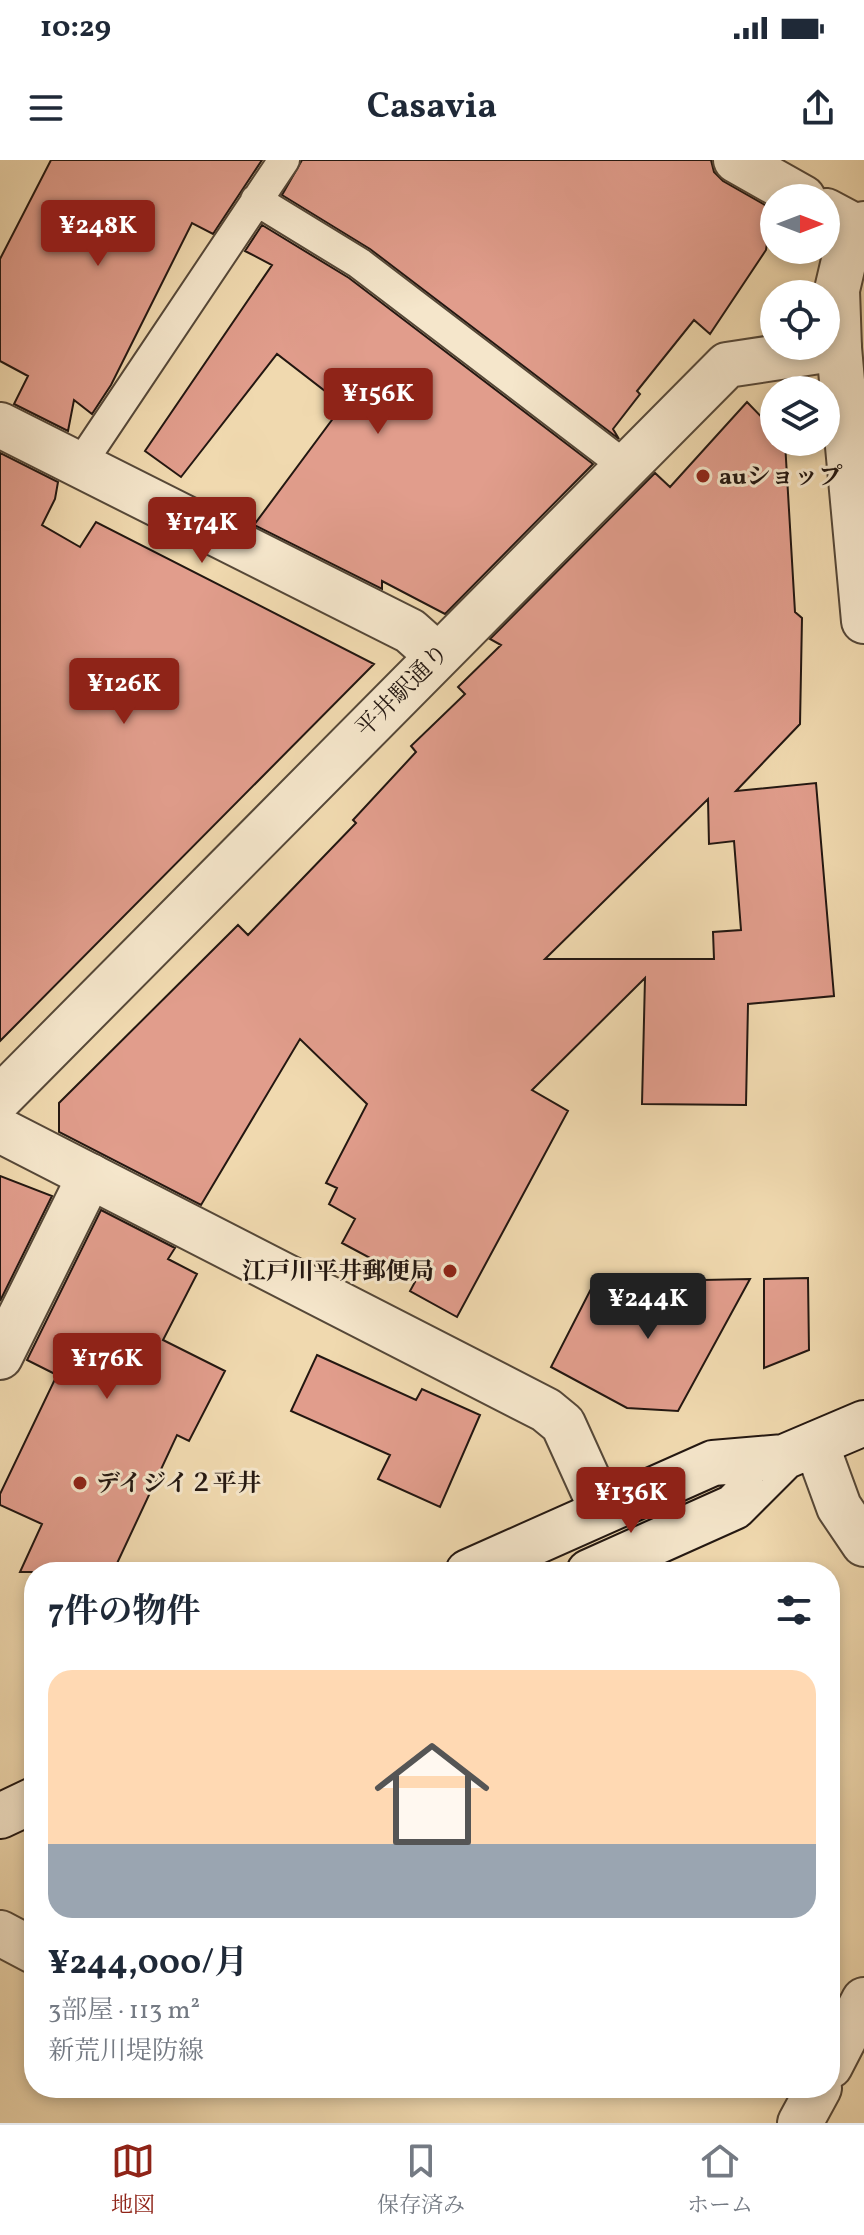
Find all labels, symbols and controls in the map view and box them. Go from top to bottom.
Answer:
text: 10:29 [40,7,111,49]
text: Casavia [367,83,497,133]
icon: menu [24,86,68,130]
icon: share [796,86,840,130]
north arrow [760,184,840,264]
map controls [760,184,840,456]
pin: ¥248K [42,200,154,268]
text: ¥248K [59,208,137,244]
button: locate [760,280,840,360]
pin: ¥156K [322,368,434,436]
text: ¥156K [342,376,414,412]
button: layers [760,376,840,456]
place label: auショップ [719,461,843,495]
marker: auショップ [694,467,712,485]
pin: ¥174K [146,497,258,565]
text: ¥174K [166,505,238,541]
street label: 平井駅通り [349,637,458,746]
pin: ¥126K [68,658,180,726]
text: ¥126K [87,666,161,702]
place label: 江戸川平井郵便局 [242,1256,434,1290]
marker: 江戸川平井郵便局 [441,1262,459,1280]
pin: ¥244K [592,1273,704,1341]
text: ¥244K [608,1281,688,1317]
pin: ¥176K [51,1333,163,1401]
text: ¥176K [71,1341,143,1377]
pin: ¥136K [575,1467,687,1535]
place label: デイジイ２平井 [96,1468,261,1502]
marker: デイジイ２平井 [71,1474,89,1492]
text: ¥136K [594,1475,668,1511]
icon: filters [772,1588,816,1632]
text: 7件の物件 [48,1590,200,1637]
icon: home [360,1722,504,1866]
text: ¥244,000/月 [48,1941,248,1988]
text: 3部屋 · 113 m² [48,1993,200,2029]
text: 新荒川堤防線 [48,2034,204,2070]
tab: 地図 [111,2139,155,2222]
tab: 保存済み [377,2139,465,2222]
tab: ホーム [687,2139,753,2222]

